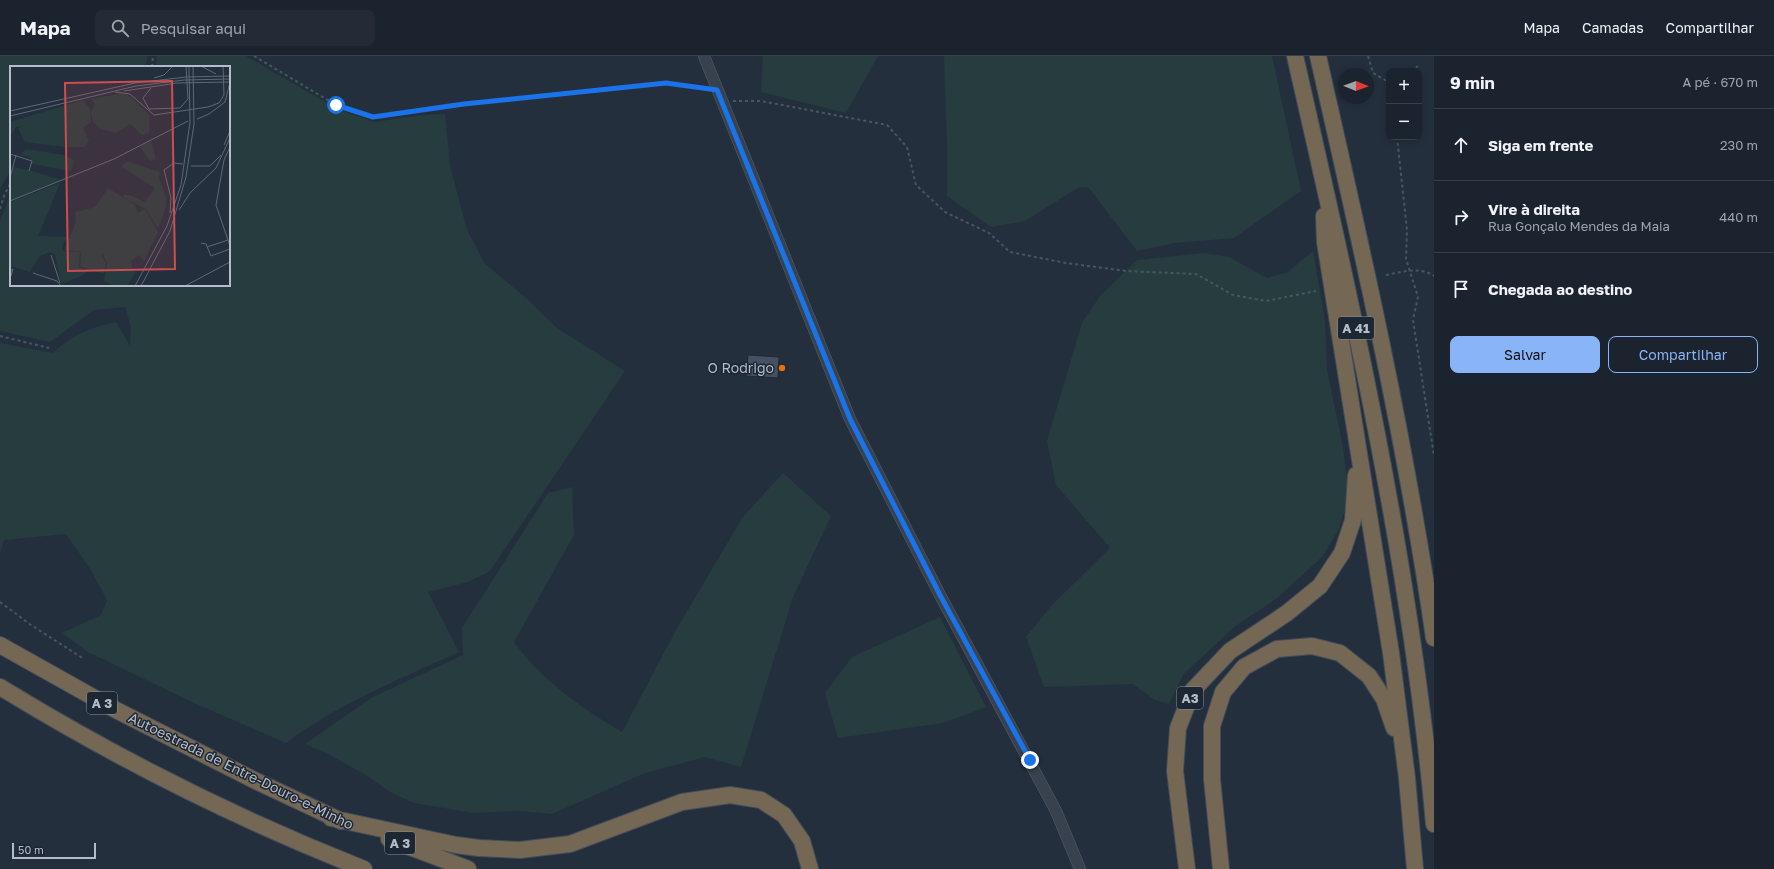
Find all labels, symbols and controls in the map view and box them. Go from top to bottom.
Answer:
search box [95,10,375,46]
text: Mapa [20,16,71,39]
icon: search [109,17,131,39]
text: Pesquisar aqui [141,19,246,37]
text: Mapa [1523,19,1560,36]
text: Camadas [1582,19,1644,36]
text: Compartilhar [1666,19,1754,36]
inset map [10,66,230,286]
north arrow [1338,68,1374,104]
map controls [1386,68,1422,140]
button: + [1386,68,1422,104]
text: 9 min [1450,72,1495,93]
text: A pé · 670 m [1683,74,1758,90]
route start [327,96,345,114]
button: − [1386,104,1422,140]
icon: ahead [1450,134,1472,156]
text: Siga em frente [1488,136,1593,154]
text: 230 m [1720,137,1758,153]
text: Vire à direita [1488,200,1580,218]
icon: right [1450,206,1472,228]
text: 440 m [1719,209,1758,225]
text: Rua Gonçalo Mendes da Maia [1488,218,1670,234]
icon: arrive [1450,278,1472,300]
text: Chegada ao destino [1488,280,1632,298]
road number: A 41 [1338,317,1374,339]
button: Salvar [1450,336,1600,373]
button: Compartilhar [1608,336,1758,373]
place label: O Rodrigo [708,359,774,376]
marker: O Rodrigo [777,363,787,373]
road number: A3 [1177,687,1203,709]
road number: A 3 [87,692,117,714]
street label: Autoestrada de Entre-Douro-e-Minho [126,709,356,833]
route end [1021,751,1039,769]
road number: A 3 [385,832,415,854]
scale bar [12,841,96,860]
text: 50 m [18,843,44,856]

